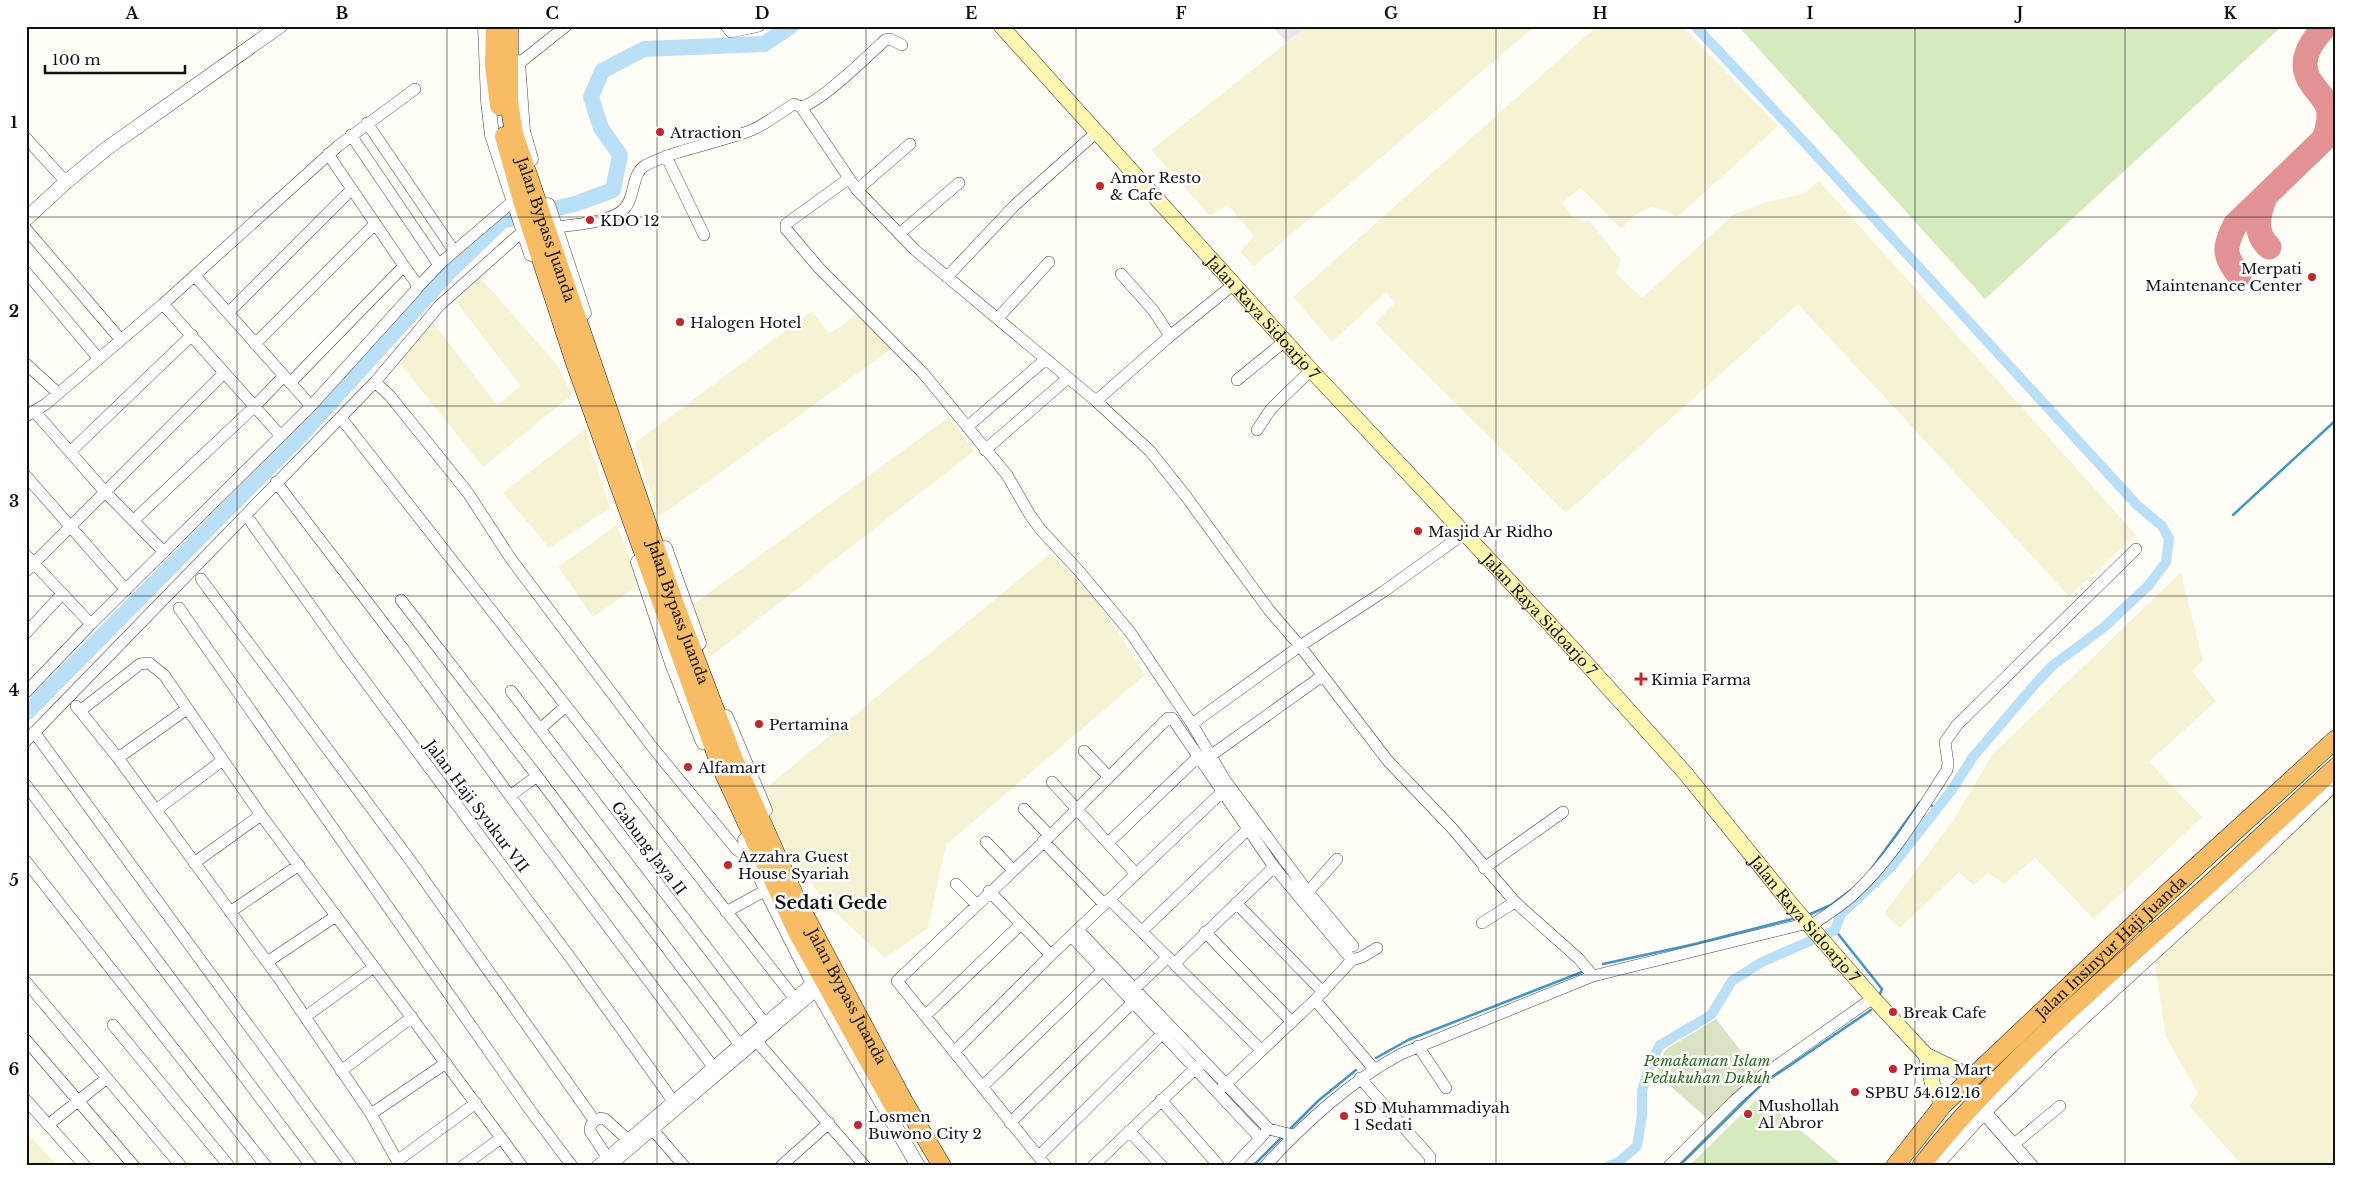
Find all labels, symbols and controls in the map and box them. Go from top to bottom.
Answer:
text: A [125,3,140,23]
text: B [336,3,349,23]
text: C [545,3,559,23]
text: D [755,3,769,23]
text: E [965,3,977,23]
text: F [1175,3,1187,23]
text: G [1384,3,1398,23]
text: H [1592,3,1608,23]
text: I [1807,3,1814,23]
text: J [2014,3,2023,23]
text: K [2223,3,2237,23]
scale bar [45,42,185,74]
text: 100 m [52,50,101,69]
text: 1 [11,112,18,132]
place label: Atraction [669,123,742,142]
marker: Atraction [654,126,666,138]
street label: Jalan Bypass Juanda [512,153,580,305]
place label: Amor Resto & Cafe [1109,168,1201,204]
marker: Amor Resto & Cafe [1094,180,1106,192]
place label: KDO 12 [600,211,659,230]
marker: KDO 12 [584,214,596,226]
street label: Jalan Raya Sidoarjo 7 [1202,250,1324,383]
place label: Merpati Maintenance Center [2145,259,2303,295]
marker: Merpati Maintenance Center [2306,271,2318,283]
text: 2 [9,301,19,321]
place label: Halogen Hotel [690,313,802,332]
marker: Halogen Hotel [674,316,686,328]
text: 3 [9,491,19,511]
place label: Masjid Ar Ridho [1428,522,1553,541]
marker: Masjid Ar Ridho [1412,525,1424,537]
street label: Jalan Bypass Juanda [643,536,714,687]
street label: Jalan Raya Sidoarjo 7 [1477,548,1602,679]
place label: Kimia Farma [1651,670,1752,689]
marker: Kimia Farma [1635,673,1647,685]
text: 4 [9,680,19,700]
place label: Pertamina [769,715,849,734]
marker: Pertamina [753,718,765,730]
street label: Jalan Haji Syukur VII [420,735,533,876]
place label: Alfamart [697,758,767,777]
marker: Alfamart [682,761,694,773]
street label: Gabung Jaya II [608,797,690,899]
place label: Azzahra Guest House Syariah [737,847,849,883]
street label: Jalan Raya Sidoarjo 7 [1745,850,1864,986]
marker: Azzahra Guest House Syariah [722,859,734,871]
text: 5 [9,870,19,890]
street label: Jalan Insinyur Haji Juanda [2030,871,2190,1024]
district label: Sedati Gede [775,892,887,914]
street label: Jalan Bypass Juanda [803,923,892,1068]
place label: Break Cafe [1903,1003,1987,1022]
marker: Break Cafe [1887,1006,1899,1018]
park label: Pemakaman Islam Pedukuhan Dukuh [1642,1051,1771,1087]
text: 6 [9,1059,20,1079]
place label: Prima Mart [1903,1060,1992,1079]
marker: Prima Mart [1887,1063,1899,1075]
place label: SPBU 54.612.16 [1865,1083,1981,1102]
marker: SPBU 54.612.16 [1849,1086,1861,1098]
place label: Mushollah Al Abror [1757,1096,1839,1132]
place label: SD Muhammadiyah 1 Sedati [1354,1098,1510,1134]
place label: Losmen Buwono City 2 [868,1107,982,1143]
marker: Mushollah Al Abror [1742,1108,1754,1120]
marker: SD Muhammadiyah 1 Sedati [1338,1110,1350,1122]
marker: Losmen Buwono City 2 [852,1119,864,1131]

